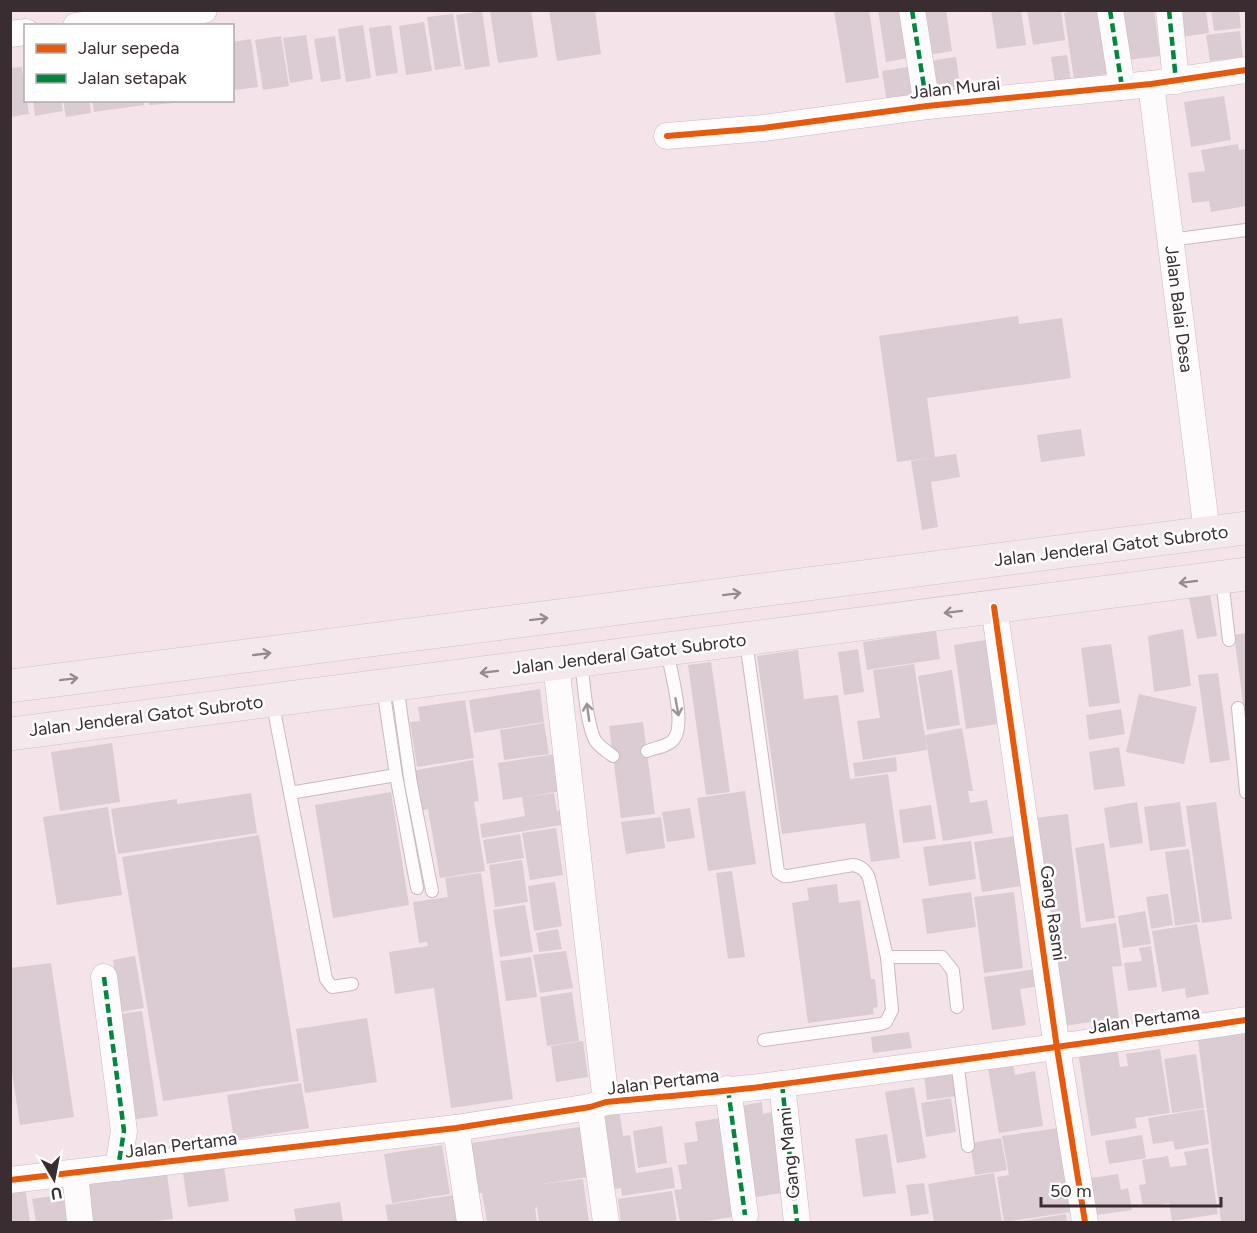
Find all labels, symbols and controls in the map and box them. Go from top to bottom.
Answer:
legend [24,24,234,102]
text: Jalur sepeda [78,37,179,59]
text: Jalan setapak [78,67,187,89]
street label: Jalan Murai [909,72,1001,104]
street label: Jalan Balai Desa [1160,244,1198,374]
street label: Jalan Jenderal Gatot Subroto [993,521,1229,571]
one-way arrow [1179,577,1199,588]
one-way arrow [722,588,742,599]
one-way arrow [944,607,964,618]
one-way arrow [528,613,548,624]
street label: Jalan Jenderal Gatot Subroto [511,629,747,679]
one-way arrow [252,649,271,660]
one-way arrow [480,667,500,678]
one-way arrow [58,673,78,684]
street label: Jalan Jenderal Gatot Subroto [28,691,264,741]
one-way arrow [672,697,683,716]
one-way arrow [583,703,594,723]
street label: Gang Rasmi [1035,864,1071,962]
street label: Jalan Pertama [1087,1001,1201,1039]
street label: Jalan Pertama [606,1064,720,1100]
street label: Gang Mami [773,1106,805,1200]
street label: Jalan Pertama [124,1127,238,1163]
north arrow [24,1149,84,1209]
scale bar [1041,1170,1221,1208]
text: 50 m [1050,1180,1092,1202]
text: U [49,1183,64,1204]

